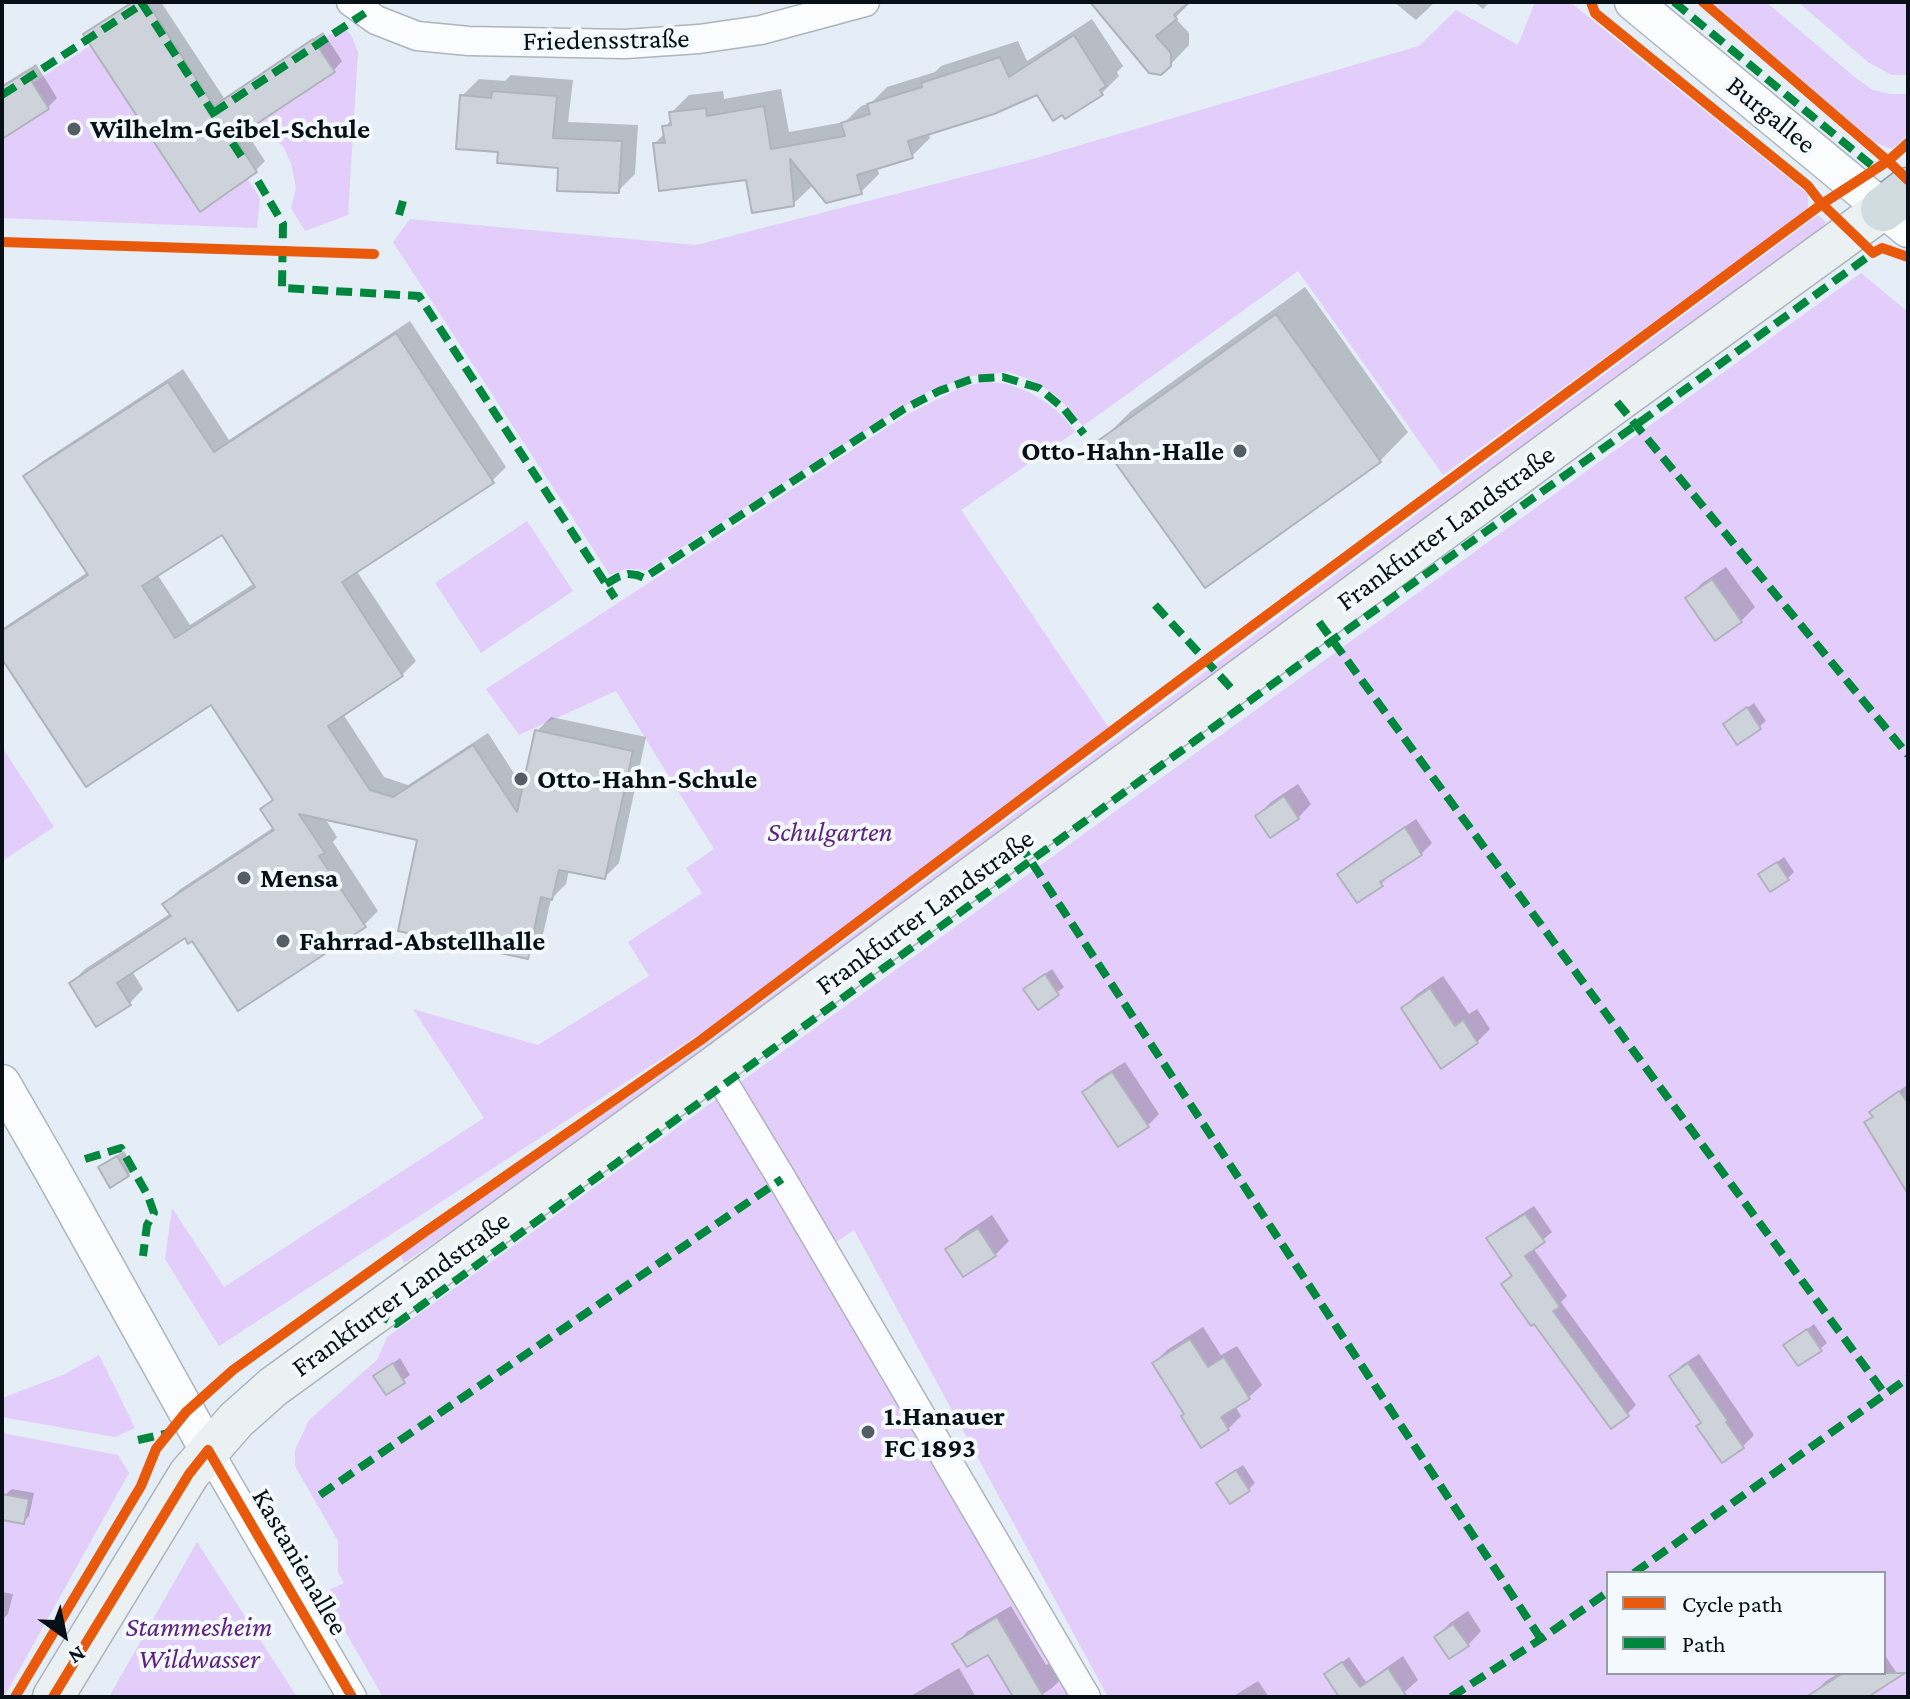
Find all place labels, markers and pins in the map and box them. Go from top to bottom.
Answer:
place label: Wilhelm-Geibel-Schule [90,112,370,146]
marker: Wilhelm-Geibel-Schule [65,120,83,138]
place label: Otto-Hahn-Halle [1021,434,1224,468]
marker: Otto-Hahn-Halle [1231,442,1249,460]
place label: Otto-Hahn-Schule [537,762,757,796]
marker: Otto-Hahn-Schule [512,770,530,788]
place label: Mensa [260,861,339,895]
marker: Mensa [235,869,253,887]
place label: Fahrrad-Abstellhalle [299,924,545,958]
marker: Fahrrad-Abstellhalle [274,932,292,950]
place label: 1.Hanauer FC 1893 [884,1399,1005,1465]
marker: 1.Hanauer FC 1893 [859,1423,877,1441]

